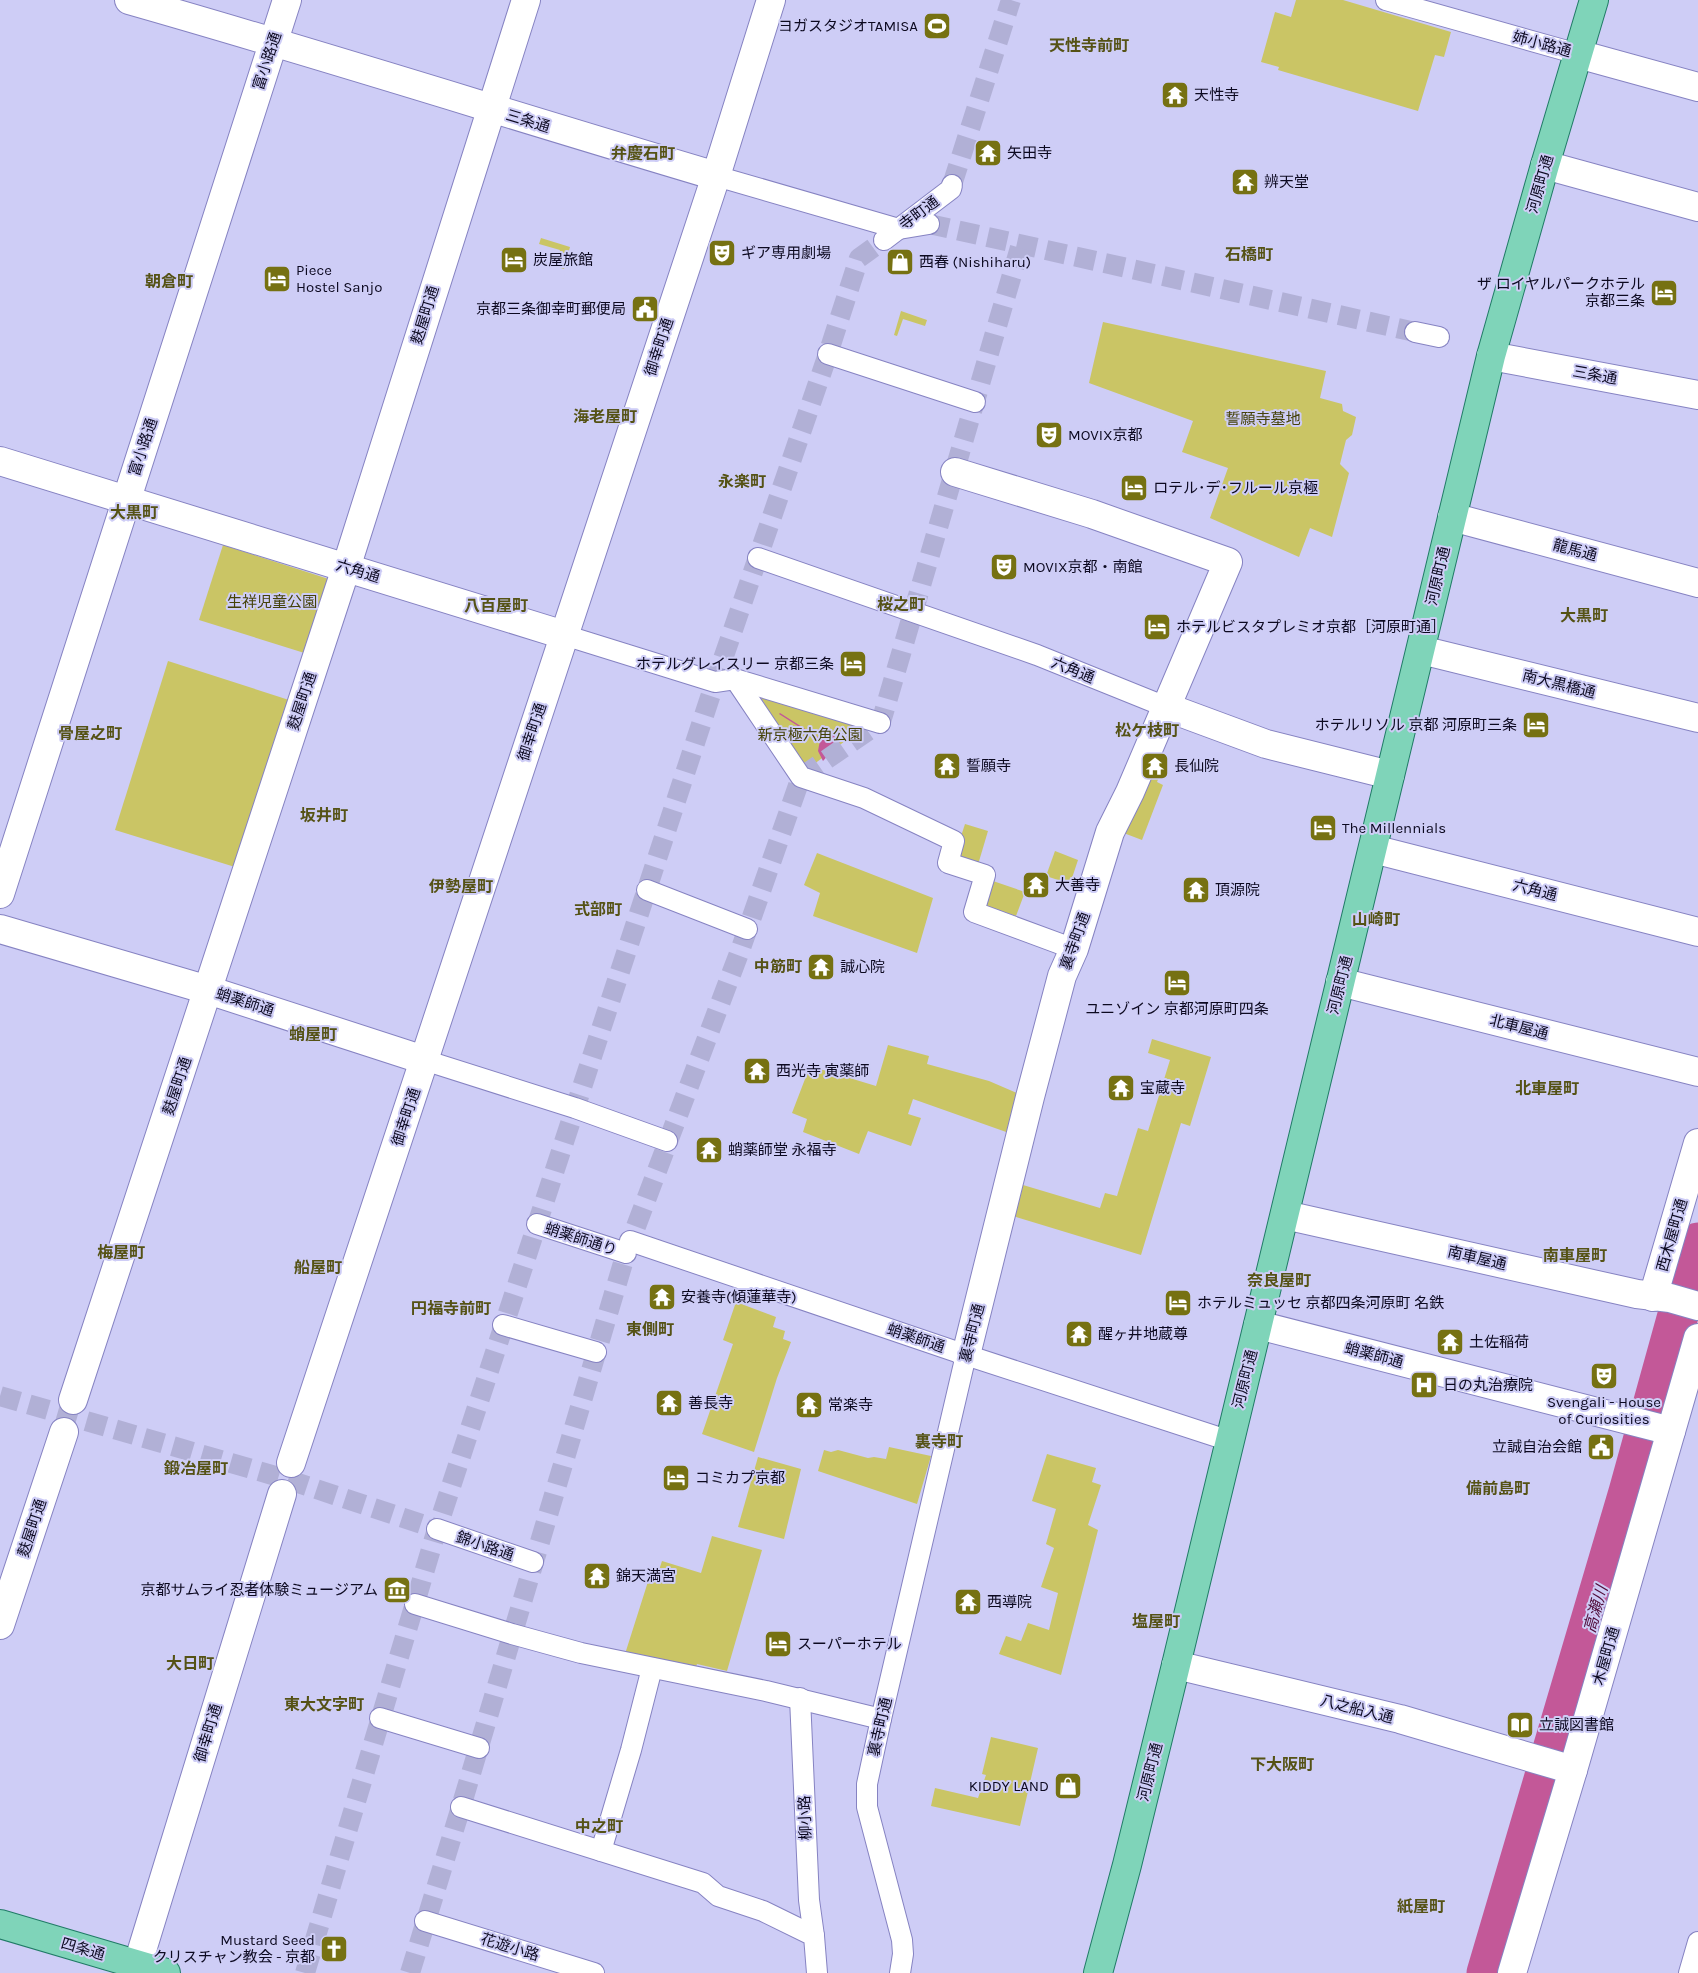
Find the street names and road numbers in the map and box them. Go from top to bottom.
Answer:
street label: 姉小路通 [1511,28,1573,60]
street label: 富小路通 [249,30,285,92]
street label: 三条通 [504,106,552,136]
street label: 河原町通 [1523,153,1557,215]
street label: 寺町通 [896,192,942,234]
street label: 麩屋町通 [408,284,442,346]
street label: 御幸町通 [641,316,677,378]
street label: 三条通 [1571,362,1619,388]
street label: 富小路通 [125,416,161,478]
street label: 龍馬通 [1551,535,1599,565]
street label: 河原町通 [1422,545,1454,607]
street label: 六角通 [334,556,382,586]
street label: 六角通 [1049,653,1097,687]
street label: 南大黒橋通 [1520,666,1598,702]
street label: 麩屋町通 [284,670,320,732]
street label: 御幸町通 [514,701,550,763]
street label: 六角通 [1511,876,1559,904]
street label: 裏寺町通 [1056,910,1094,972]
street label: 河原町通 [1324,954,1356,1016]
street label: 蛸薬師通 [214,984,276,1020]
street label: 北車屋通 [1488,1011,1550,1043]
street label: 麩屋町通 [159,1055,195,1117]
street label: 御幸町通 [388,1086,424,1148]
street label: 西木屋町通 [1653,1196,1691,1274]
street label: 蛸薬師通り [543,1219,619,1259]
street label: 南車屋通 [1446,1242,1508,1274]
street label: 裏寺町通 [956,1302,988,1364]
street label: 蛸薬師通 [885,1320,947,1356]
street label: 蛸薬師通 [1343,1339,1405,1371]
street label: 河原町通 [1229,1348,1261,1410]
street label: 麩屋町通 [14,1497,50,1559]
street label: 錦小路通 [454,1528,516,1564]
street label: 木屋町通 [1589,1625,1623,1687]
street label: 八之船入通 [1318,1691,1396,1727]
street label: 裏寺町通 [864,1696,896,1758]
street label: 御幸町通 [191,1702,225,1764]
street label: 河原町通 [1134,1741,1166,1803]
street label: 柳小路 [795,1795,815,1841]
street label: 花遊小路 [479,1930,541,1964]
street label: 四条通 [59,1934,107,1964]

